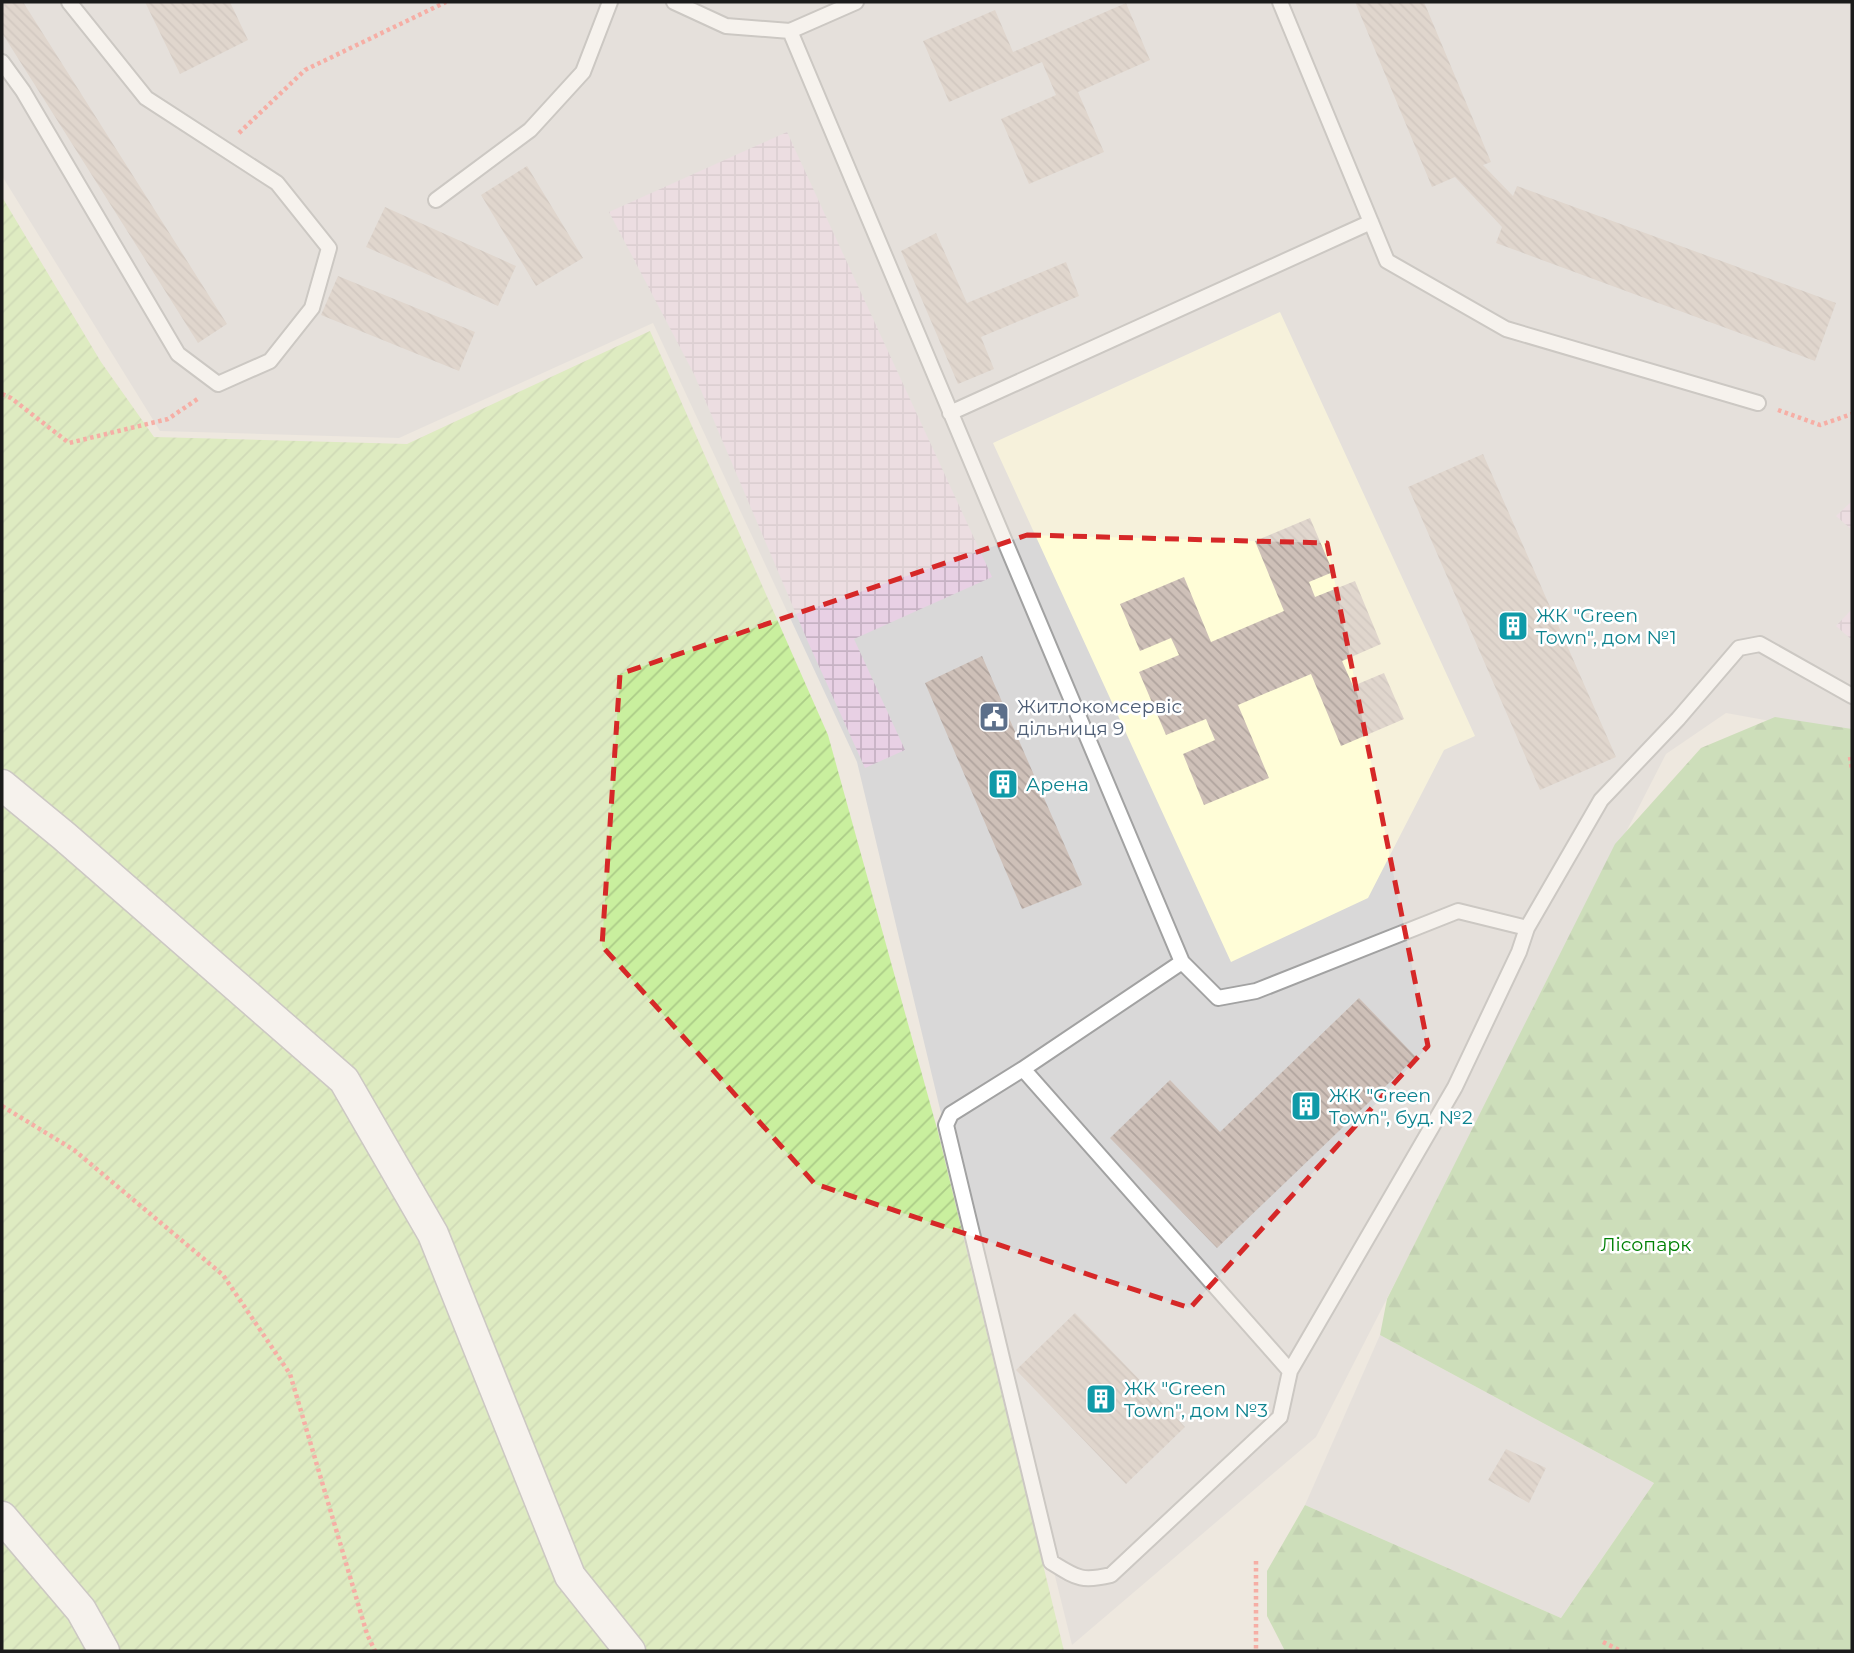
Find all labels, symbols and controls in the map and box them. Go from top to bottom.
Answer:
place label: ЖК "Green Town", дом №1 [1536,604,1677,649]
building icon: ЖК "Green Town", дом №1 [1496,609,1530,643]
place label: Житлокомсервіс дільниця 9 [1017,695,1182,740]
public building icon: Житлокомсервіс дільниця 9 [977,700,1011,734]
building icon: Арена [986,767,1020,801]
place label: Арена [1026,773,1089,796]
place label: ЖК "Green Town", буд. №2 [1329,1084,1473,1129]
building icon: ЖК "Green Town", буд. №2 [1289,1089,1323,1123]
park label: Лісопарк [1601,1233,1691,1256]
place label: ЖК "Green Town", дом №3 [1124,1377,1268,1422]
building icon: ЖК "Green Town", дом №3 [1084,1382,1118,1416]

